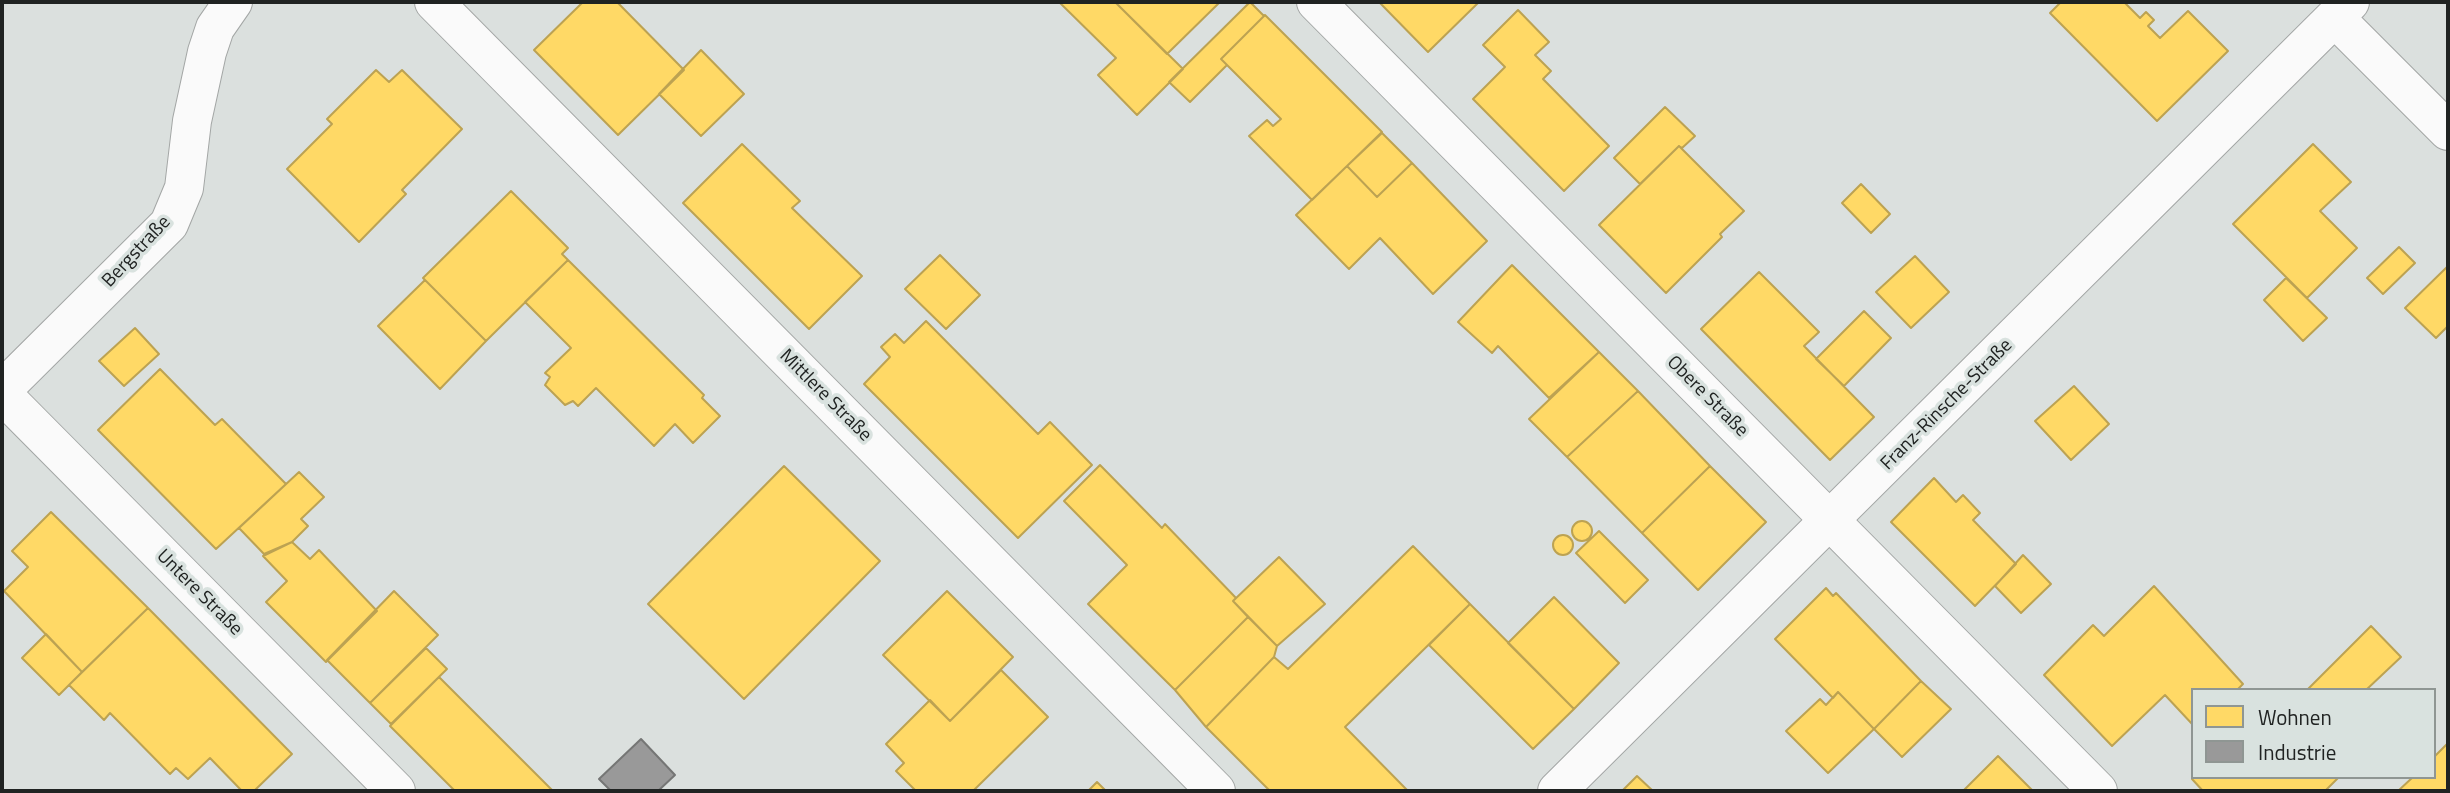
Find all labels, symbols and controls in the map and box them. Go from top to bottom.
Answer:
street label: Bergstraße [98,211,176,293]
street label: Franz-Rinsche-Straße [1877,335,2017,475]
street label: Mittlere Straße [774,345,876,447]
street label: Obere Straße [1662,352,1752,442]
street label: Untere Straße [151,545,247,641]
legend [2191,688,2436,779]
text: Wohnen [2258,701,2332,733]
text: Industrie [2258,736,2336,768]

